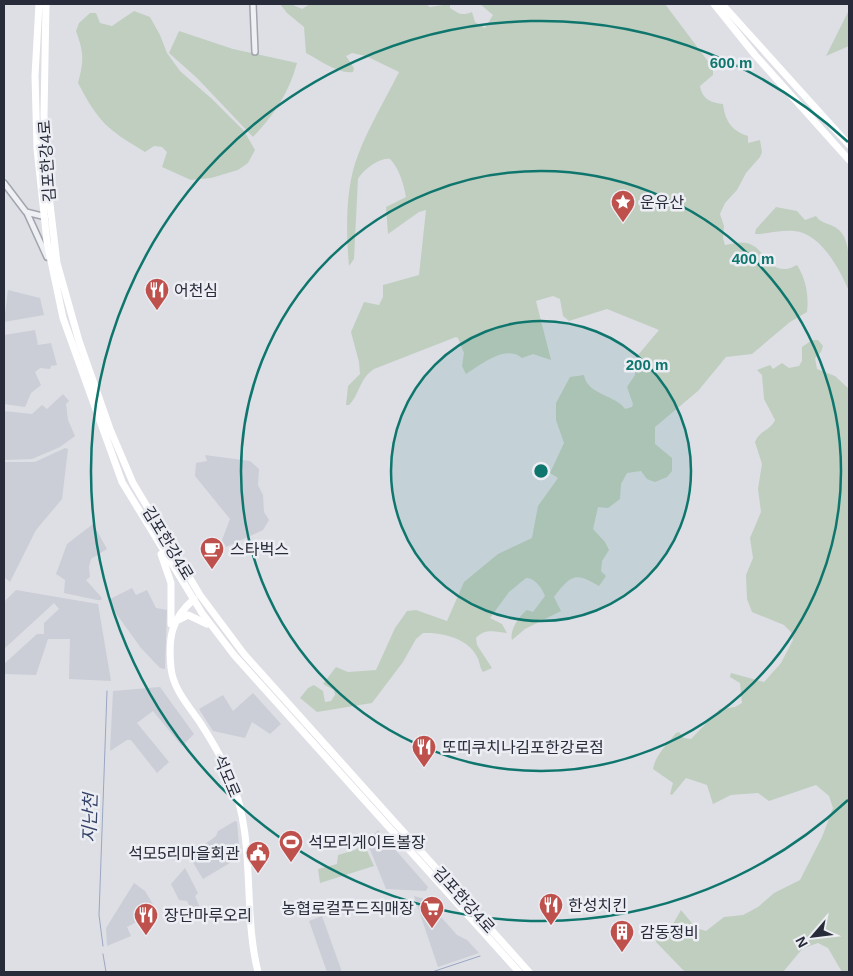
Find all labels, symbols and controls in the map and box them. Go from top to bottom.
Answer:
text: 600 m [710,54,752,71]
street label: 김포한강4로 [36,119,58,203]
place icon: 운유산 [610,189,636,223]
place label: 운유산 [640,194,684,211]
text: 400 m [732,250,774,267]
restaurant icon: 어천심 [144,277,170,311]
place label: 어천심 [174,282,218,299]
text: 200 m [626,356,668,373]
centre of rings [532,462,550,480]
street label: 김포한강4로 [139,503,197,583]
cafe icon: 스타벅스 [199,536,225,570]
place label: 스타벅스 [230,541,289,558]
restaurant icon: 또띠쿠치나김포한강로점 [411,734,437,768]
place label: 또띠쿠치나김포한강로점 [442,739,604,756]
street label: 석모로 [211,752,244,800]
water label: 지난천 [79,790,101,843]
sports icon: 석모리게이트볼장 [278,829,304,863]
place label: 석모리게이트볼장 [308,834,426,851]
public building icon: 석모5리마을회관 [245,840,271,874]
place label: 석모5리마을회관 [128,845,240,862]
street label: 김포한강4로 [430,864,498,937]
restaurant icon: 한성치킨 [538,892,564,926]
supermarket icon: 농협로컬푸드직매장 [419,895,445,929]
place label: 한성치킨 [568,897,627,914]
place label: 농협로컬푸드직매장 [282,900,414,917]
restaurant icon: 장단마루오리 [133,902,159,936]
place label: 장단마루오리 [164,907,252,924]
north arrow [788,911,838,961]
building icon: 감동정비 [609,919,635,953]
place label: 감동정비 [640,924,699,941]
text: N [792,934,811,950]

